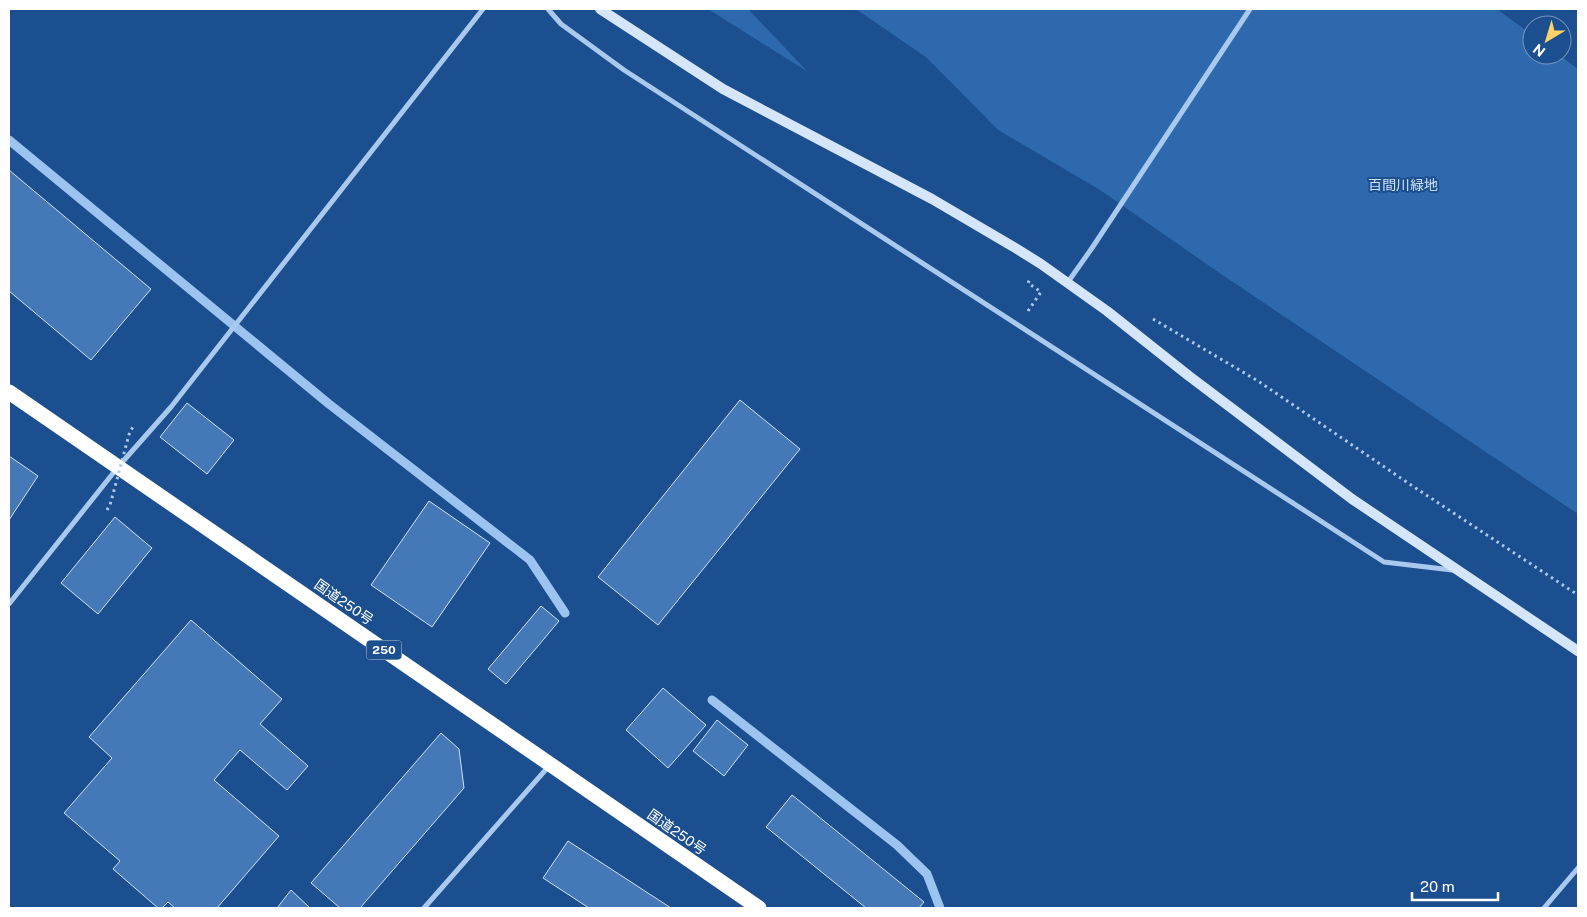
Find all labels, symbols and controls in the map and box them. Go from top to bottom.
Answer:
north arrow [1522,15,1572,65]
text: N [1530,41,1548,60]
park label: 百間川緑地 [1368,177,1438,193]
street label: 国道250号 [312,576,376,628]
road number: 250 [366,640,402,660]
street label: 国道250号 [645,806,709,858]
scale bar [1412,870,1498,902]
text: 20 m [1420,878,1455,895]

